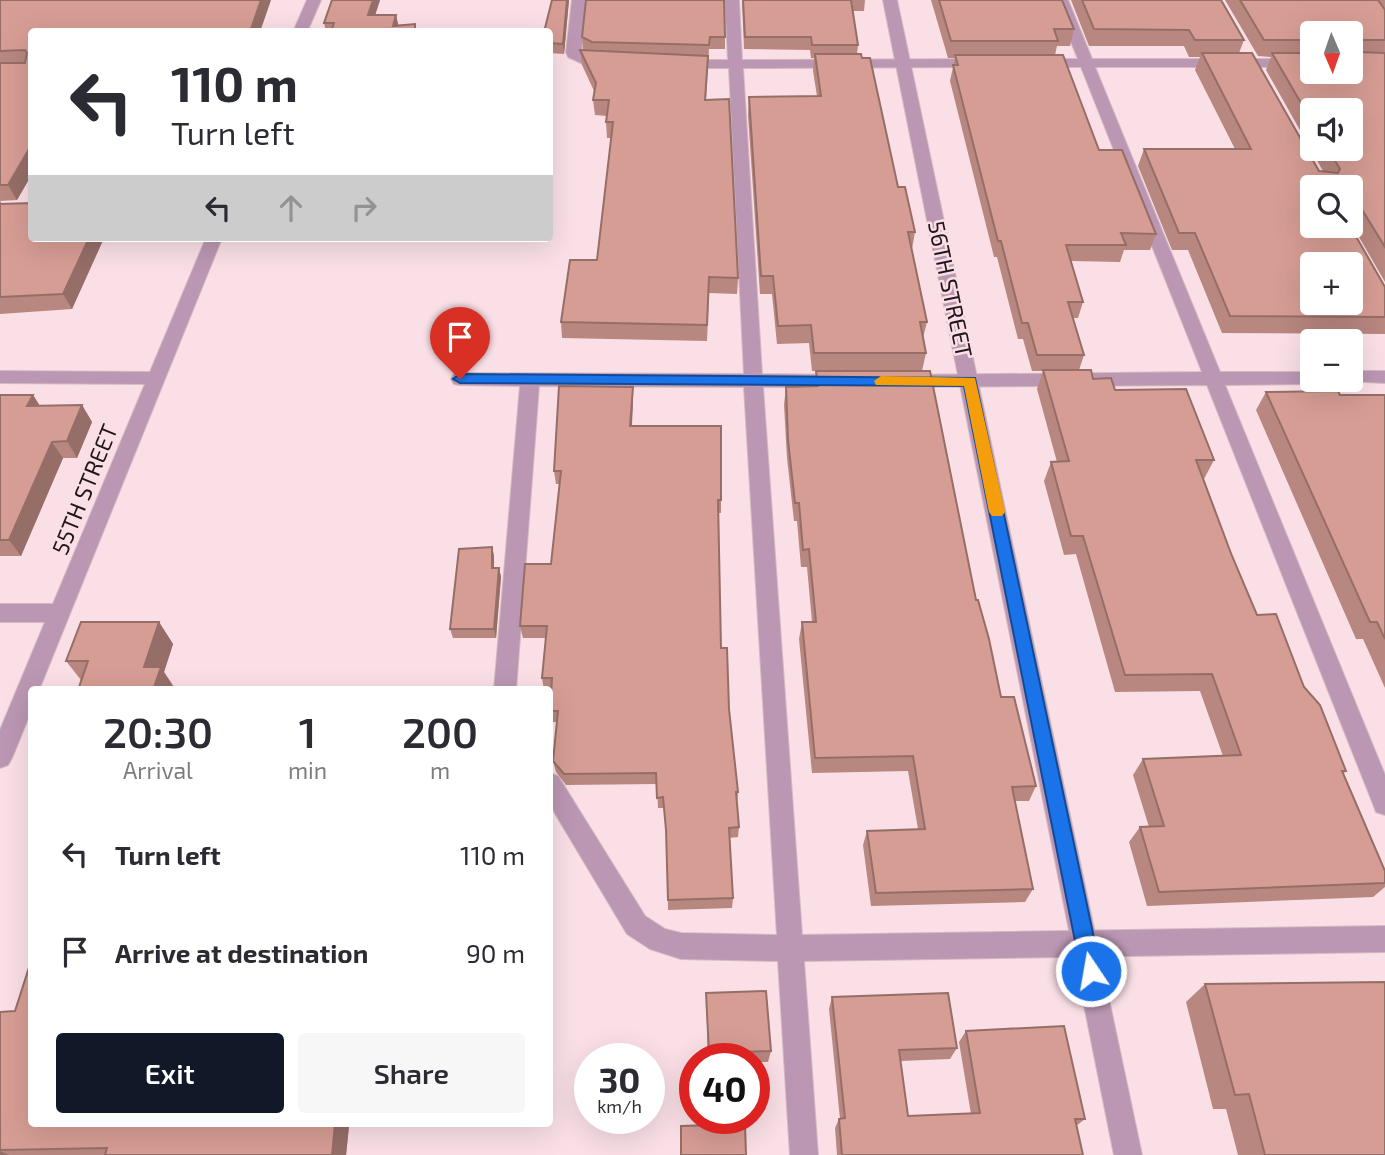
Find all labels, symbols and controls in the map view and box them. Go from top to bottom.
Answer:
north arrow [1300,21,1363,84]
map controls [1300,21,1363,392]
text: 110 m [171,53,298,112]
icon: left [56,56,147,147]
button: sound [1300,98,1363,161]
text: Turn left [171,113,295,151]
button: search [1300,175,1363,238]
icon: left [199,189,237,227]
icon: ahead [272,189,310,227]
icon: right [345,189,383,227]
street label: 56TH STREET [923,218,979,360]
button: + [1300,252,1363,315]
pin [430,307,490,379]
icon: arrive [441,318,479,356]
button: − [1300,329,1363,392]
street label: 55TH STREET [45,420,123,558]
text: 20:30 [103,706,213,756]
text: 1 [299,706,316,756]
text: 200 [402,706,478,756]
text: Arrival [123,756,193,784]
text: min [288,756,327,784]
text: m [430,756,450,784]
icon: left [56,835,94,873]
text: Turn left [115,839,221,870]
text: 110 m [460,839,525,870]
icon: arrive [56,933,94,971]
position arrow [1054,934,1128,1008]
text: Arrive at destination [115,937,368,968]
text: 90 m [466,937,525,968]
button: Exit [56,1033,284,1113]
button: Share [298,1033,525,1113]
speed limit sign: 40 [679,1043,770,1134]
text: 30 [599,1058,640,1100]
text: km/h [597,1095,642,1117]

